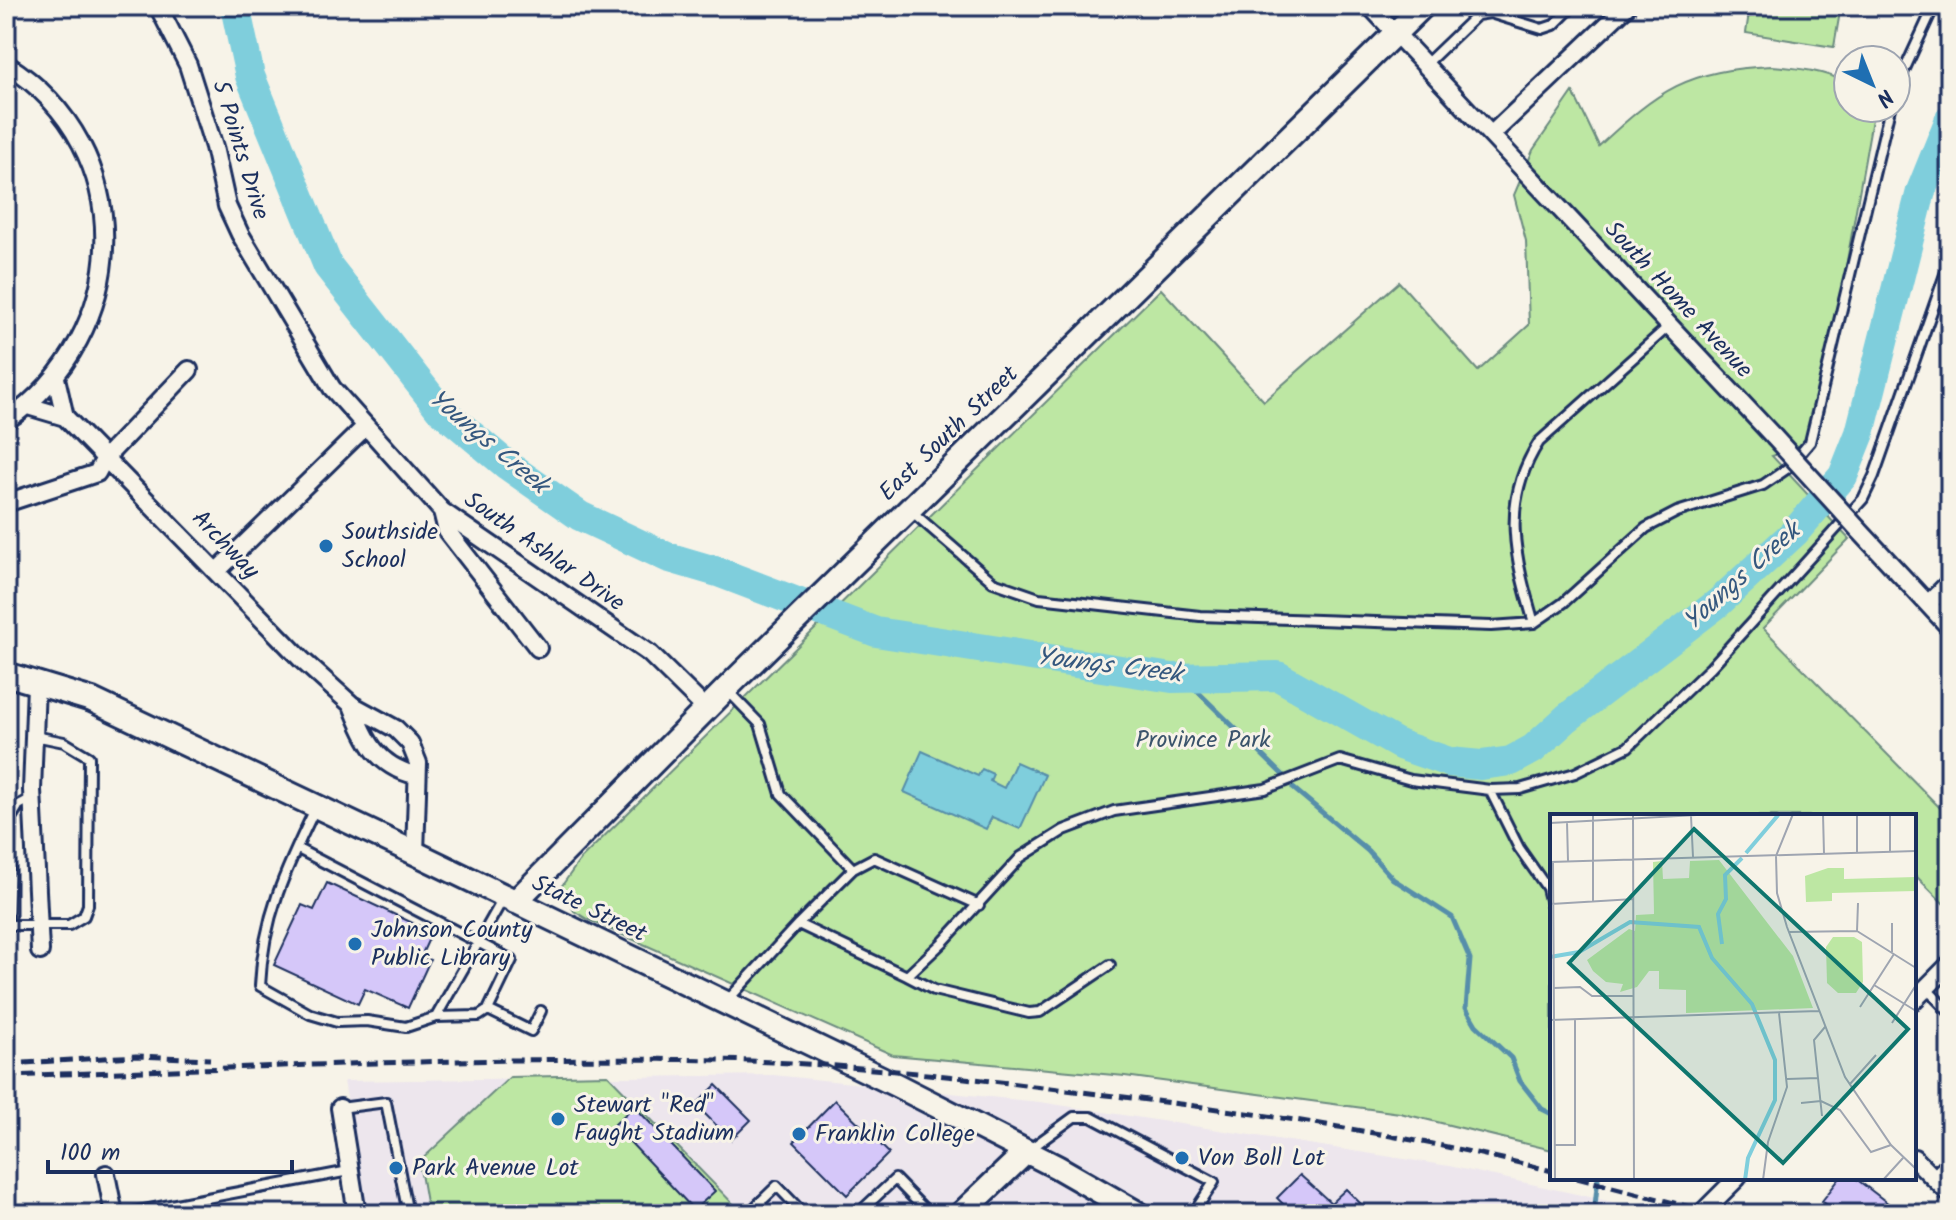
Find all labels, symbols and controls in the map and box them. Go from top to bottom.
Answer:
north arrow [1832,44,1912,124]
street label: 5 Points Drive [200,75,280,225]
text: N [1867,79,1901,114]
street label: South Home Avenue [1594,212,1762,388]
street label: East South Street [870,356,1029,511]
water label: Youngs Creek [418,379,561,508]
street label: South Ashlar Drive [455,482,633,622]
street label: Archway [182,501,269,590]
water label: Youngs Creek [1673,510,1813,642]
place label: Southside School [342,513,438,580]
marker: Southside School [317,537,335,555]
water label: Youngs Creek [1034,636,1188,696]
park label: Province Park [1135,721,1271,760]
inset map [1550,814,1916,1180]
street label: State Street [525,864,654,954]
place label: Johnson County Public Library [371,911,533,978]
marker: Johnson County Public Library [346,935,364,953]
place label: Stewart "Red" Faught Stadium [574,1086,734,1153]
marker: Stewart "Red" Faught Stadium [549,1110,567,1128]
place label: Franklin College [815,1115,975,1154]
scale bar [48,1124,292,1174]
marker: Franklin College [790,1125,808,1143]
text: 100 m [60,1134,120,1173]
place label: Von Boll Lot [1198,1139,1326,1178]
place label: Park Avenue Lot [412,1149,579,1188]
marker: Von Boll Lot [1173,1149,1191,1167]
marker: Park Avenue Lot [387,1159,405,1177]

